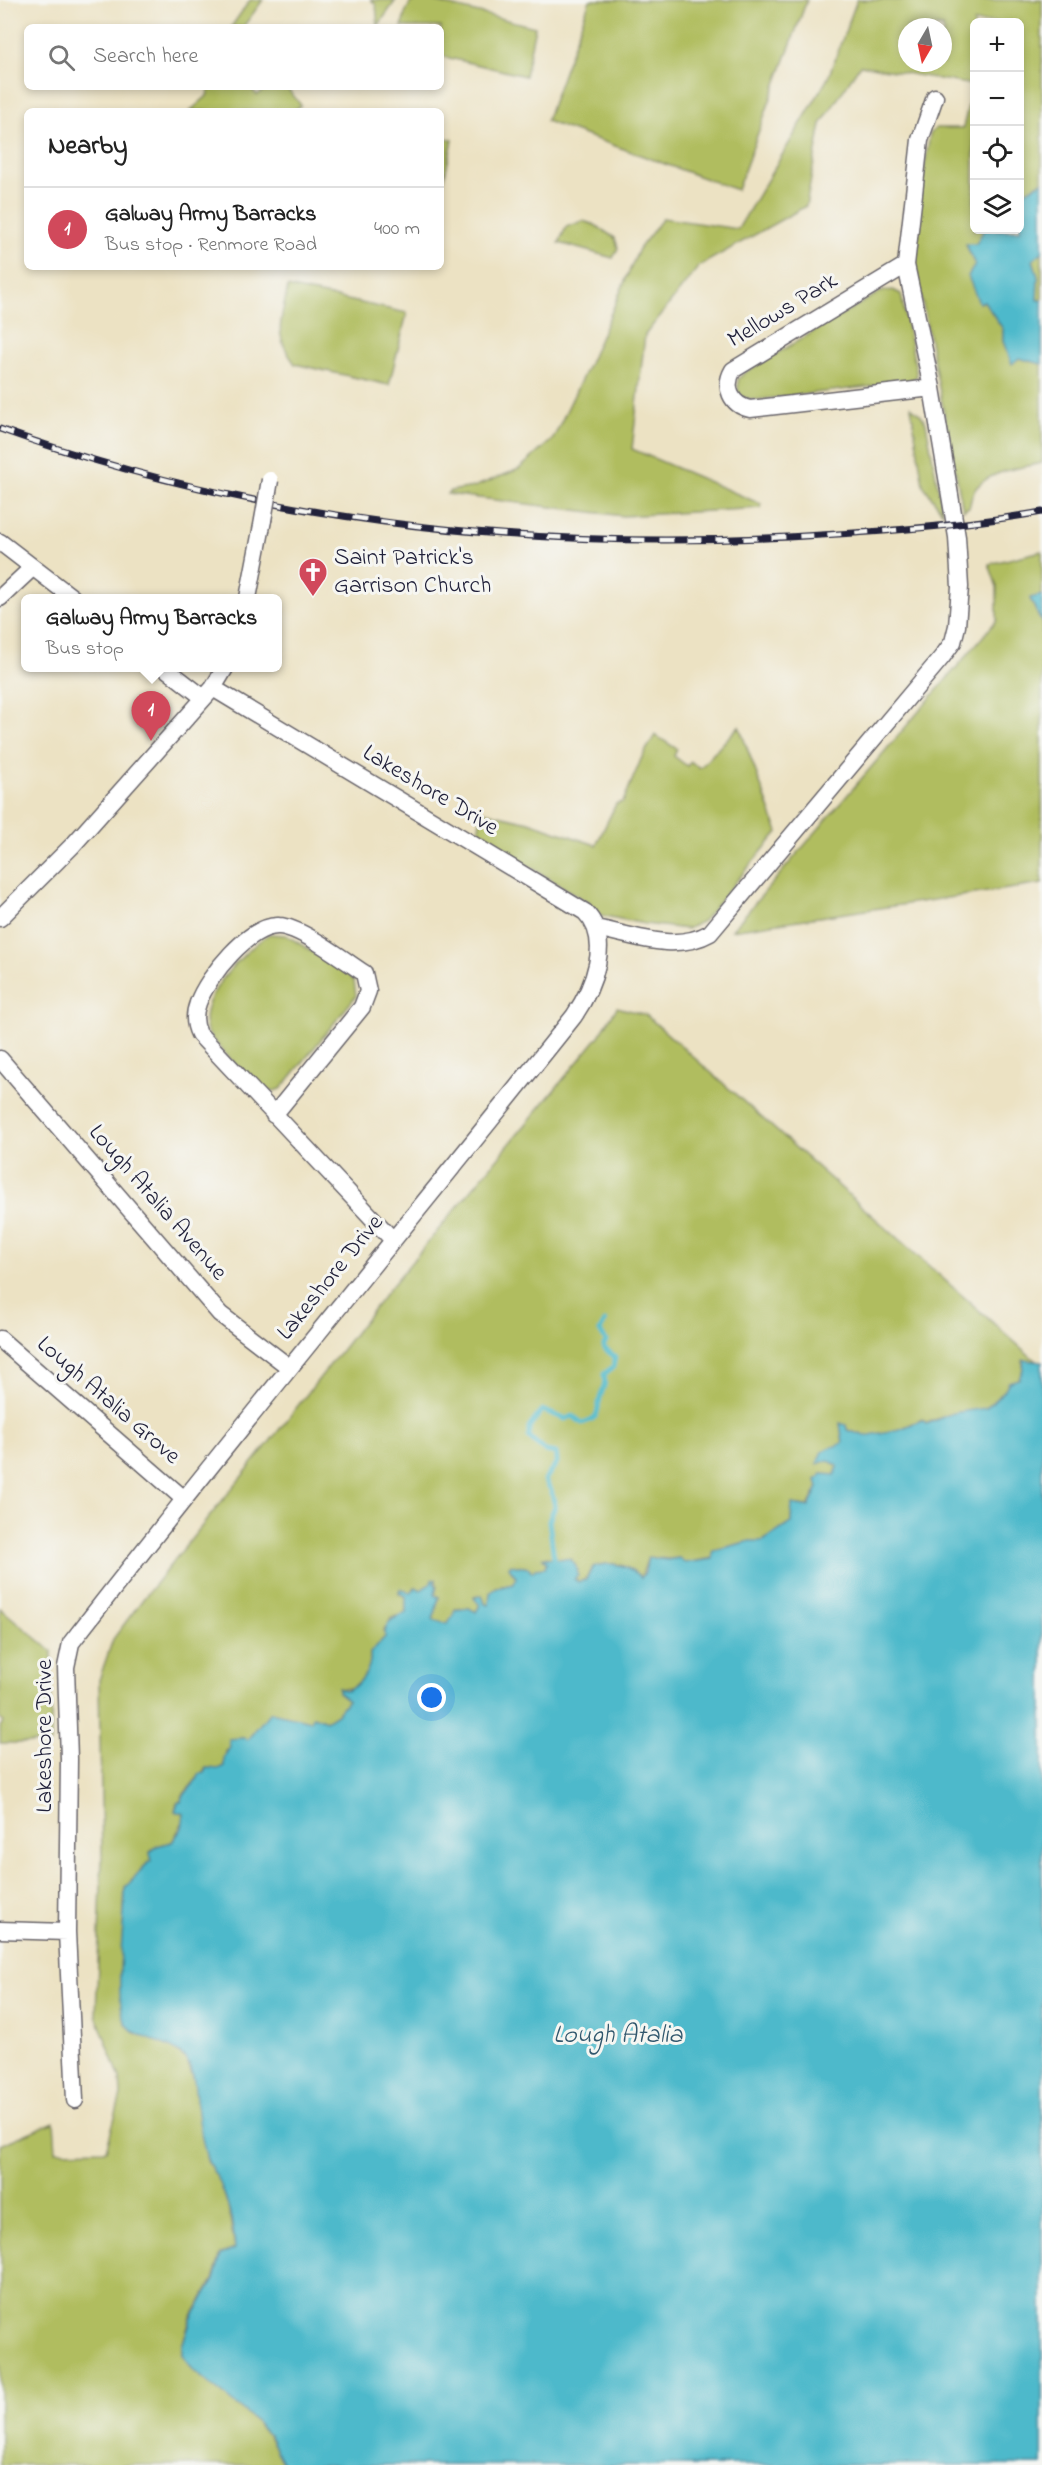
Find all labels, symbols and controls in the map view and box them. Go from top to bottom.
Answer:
north arrow [898,18,952,72]
map controls [970,18,1024,234]
button: + [970,18,1024,72]
search box [24,24,444,90]
icon: search [45,41,78,74]
text: Search here [93,41,198,73]
button: − [970,72,1024,126]
button: locate [970,126,1024,180]
text: Nearby [48,128,127,166]
button: layers [970,180,1024,234]
text: Galway Army Barracks [105,199,316,231]
text: 1 [64,215,71,244]
text: 400 m [374,215,420,244]
text: Bus stop · Renmore Road [105,231,317,260]
street label: Mellows Park [721,264,845,358]
place label: Saint Patrick's Garrison Church [334,541,491,604]
church icon: Saint Patrick's Garrison Church [297,556,329,598]
popup [21,594,282,672]
text: Galway Army Barracks [46,603,257,635]
text: Bus stop [46,635,124,664]
pin: 1 [132,692,170,741]
street label: Lakeshore Drive [355,736,505,846]
street label: Lough Atalia Avenue [79,1117,235,1289]
street label: Lakeshore Drive [269,1207,393,1349]
street label: Lough Atalia Grove [28,1328,188,1474]
street label: Lakeshore Drive [28,1659,63,1813]
your location [417,1683,446,1712]
water label: Lough Atalia [553,2017,684,2055]

